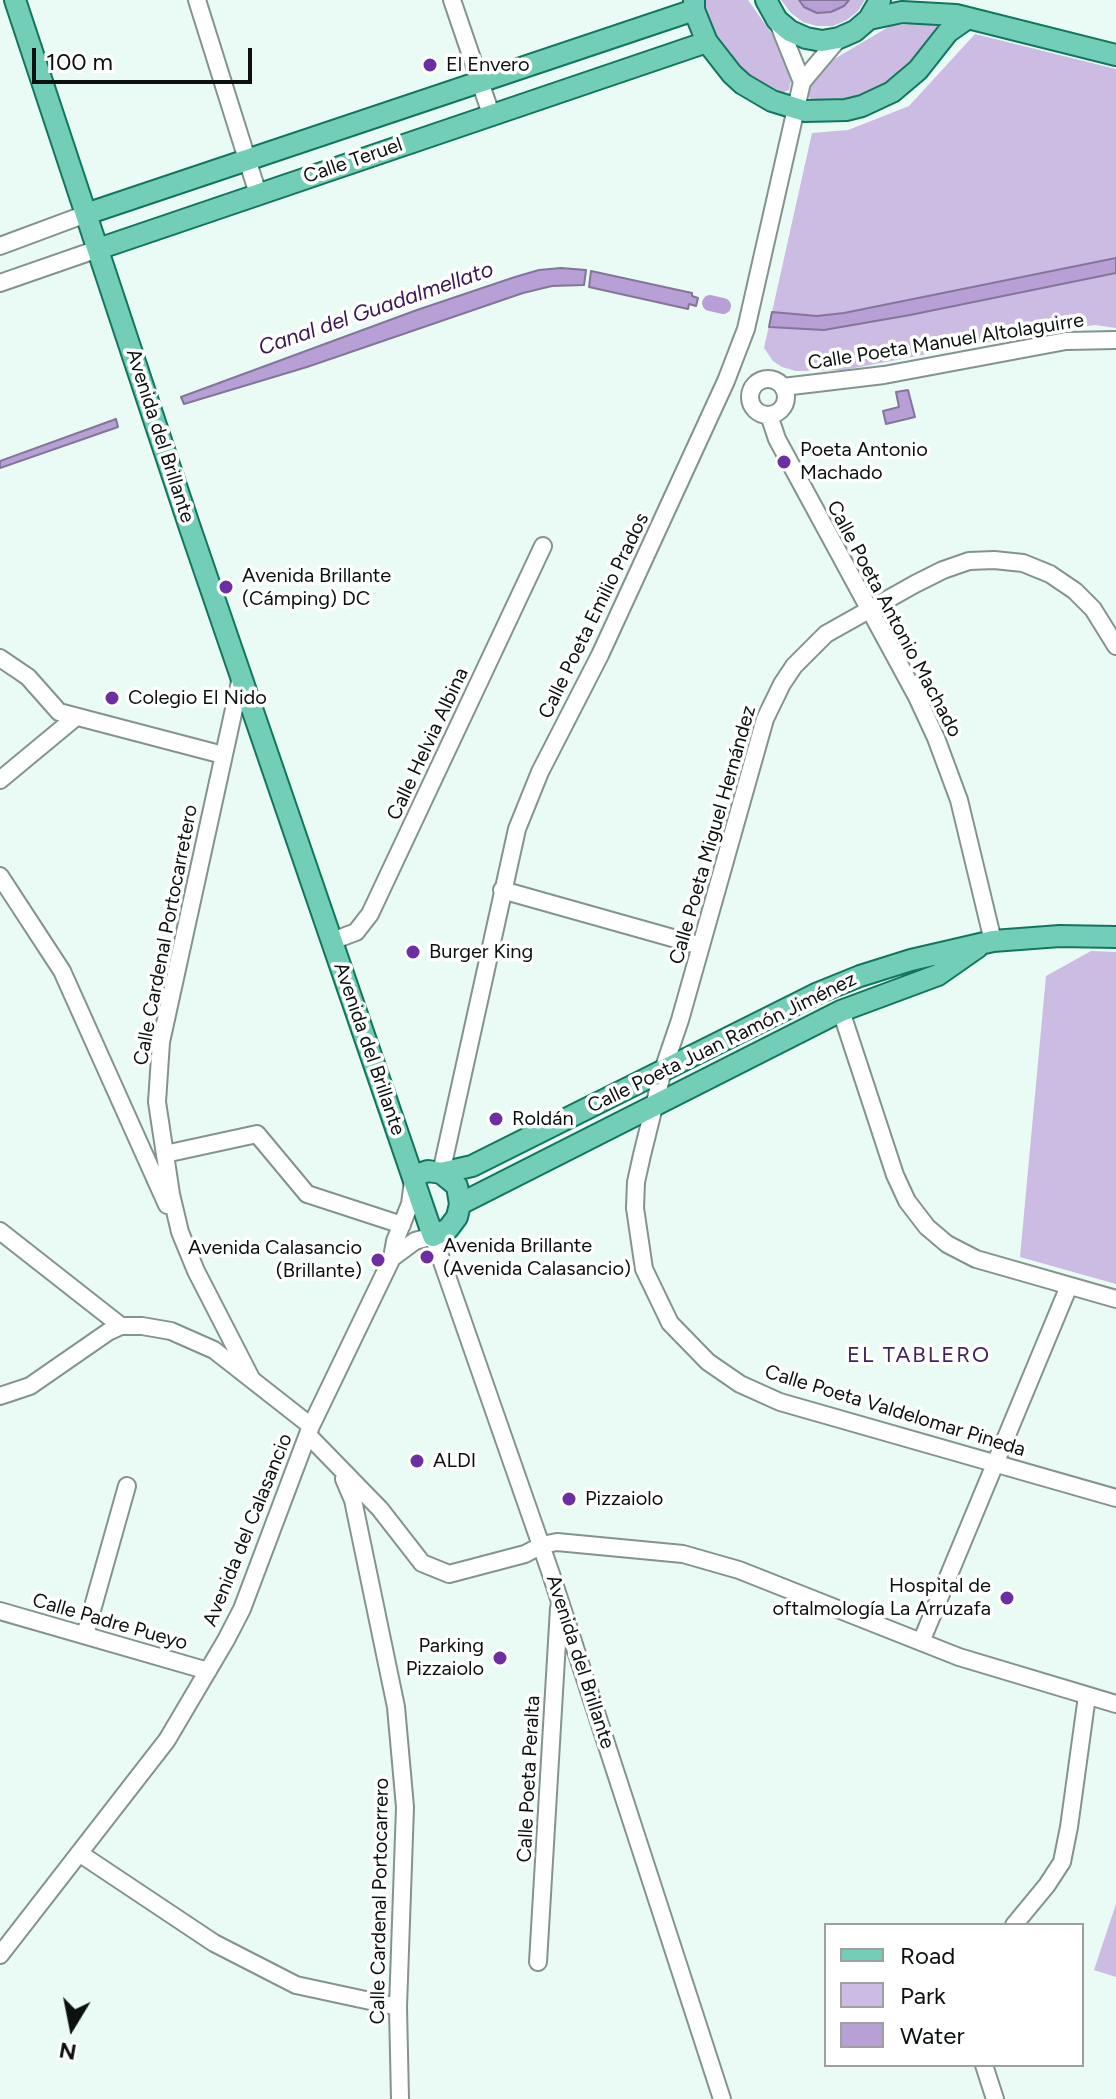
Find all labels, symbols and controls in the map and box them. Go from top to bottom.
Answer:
scale bar [36,32,256,82]
text: 100 m [46,47,113,76]
place label: El Envero [446,53,529,77]
marker: El Envero [421,56,439,74]
street label: Calle Teruel [300,133,406,189]
water label: Canal del Guadalmellato [255,256,497,362]
street label: Calle Poeta Manuel Altolaguirre [806,308,1086,376]
street label: Avenida del Brillante [121,346,199,526]
place label: Poeta Antonio Machado [800,438,928,485]
marker: Poeta Antonio Machado [775,453,793,471]
street label: Calle Poeta Antonio Machado [821,497,967,741]
street label: Calle Poeta Emilio Prados [534,509,654,723]
place label: Avenida Brillante (Cámping) DC [242,564,391,611]
marker: Avenida Brillante (Cámping) DC [217,578,235,596]
street label: Calle Helvia Albina [382,664,474,824]
place label: Colegio El Nido [128,686,267,710]
marker: Colegio El Nido [103,689,121,707]
street label: Calle Poeta Miguel Hernández [665,703,761,967]
street label: Calle Cardenal Portocarretero [129,803,203,1067]
place label: Burger King [429,940,533,964]
marker: Burger King [404,943,422,961]
street label: Avenida del Brillante [328,959,410,1139]
street label: Calle Poeta Juan Ramón Jiménez [584,967,860,1119]
place label: Roldán [512,1107,574,1131]
marker: Roldán [487,1110,505,1128]
place label: Avenida Brillante (Avenida Calasancio) [443,1234,631,1281]
place label: Avenida Calasancio (Brillante) [188,1236,362,1283]
marker: Avenida Brillante (Avenida Calasancio) [418,1248,436,1266]
marker: Avenida Calasancio (Brillante) [369,1251,387,1269]
district label: EL TABLERO [847,1343,991,1369]
street label: Calle Poeta Valdelomar Pineda [762,1360,1028,1462]
street label: Avenida del Calasancio [198,1430,298,1630]
place label: ALDI [433,1449,476,1473]
marker: ALDI [408,1452,426,1470]
place label: Pizzaiolo [585,1487,663,1511]
marker: Pizzaiolo [560,1490,578,1508]
street label: Avenida del Brillante [541,1572,619,1752]
place label: Hospital de oftalmología La Arruzafa [772,1574,991,1621]
street label: Calle Padre Pueyo [30,1588,190,1656]
marker: Hospital de oftalmología La Arruzafa [998,1589,1016,1607]
place label: Parking Pizzaiolo [406,1634,484,1681]
marker: Parking Pizzaiolo [491,1649,509,1667]
street label: Calle Poeta Peralta [513,1695,545,1863]
street label: Calle Cardenal Portocarrero [366,1777,394,2025]
legend [824,1923,1084,2067]
text: Road [900,1941,955,1970]
text: Park [900,1981,946,2010]
north arrow [32,1987,112,2067]
text: Water [900,2021,965,2050]
text: N [57,2036,78,2066]

